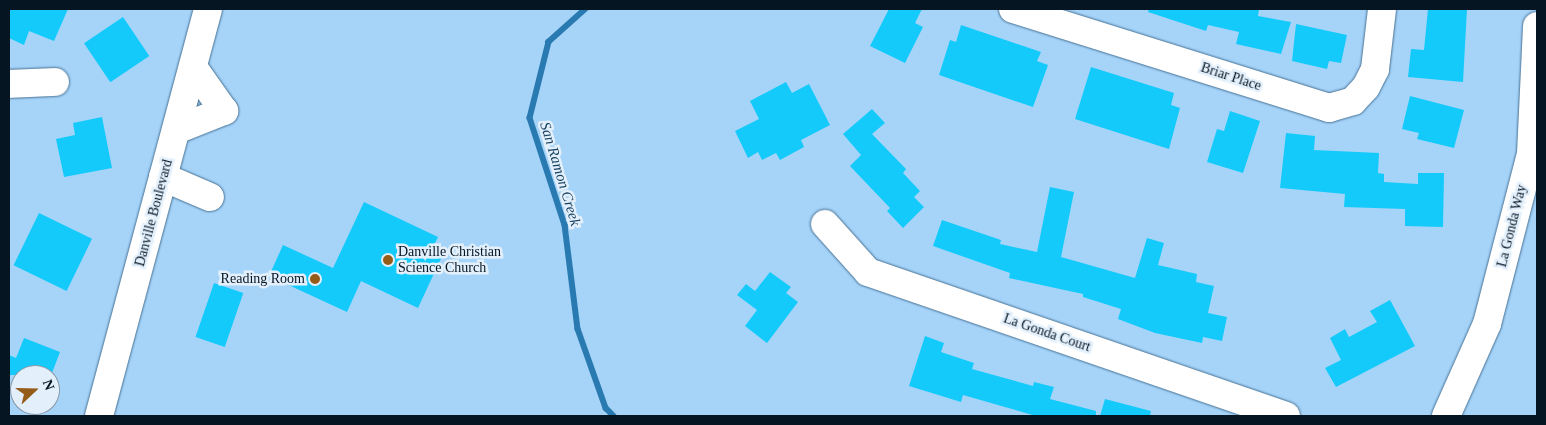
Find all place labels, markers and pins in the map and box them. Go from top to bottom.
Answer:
place label: Danville Christian Science Church [398,244,501,276]
marker: Danville Christian Science Church [382,254,394,266]
place label: Reading Room [221,271,305,287]
marker: Reading Room [309,273,321,285]

